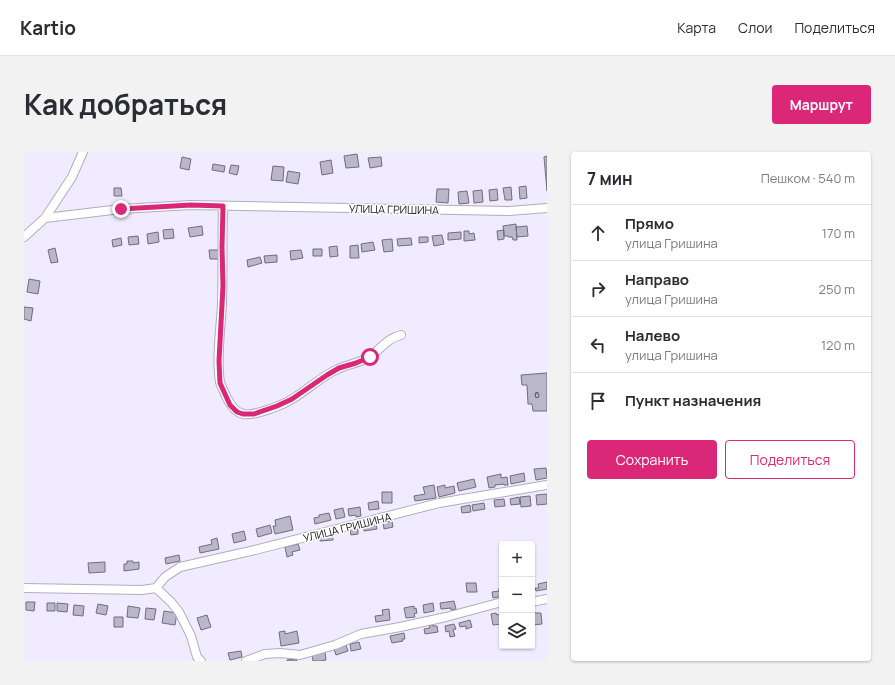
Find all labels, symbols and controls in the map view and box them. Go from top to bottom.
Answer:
text: Kartio [20,15,76,41]
text: Карта [677,18,716,37]
text: Слои [738,18,772,37]
text: Поделиться [794,18,875,37]
text: Как добраться [24,85,227,123]
button: Маршрут [772,85,871,124]
text: 7 мин [587,167,633,190]
text: Пешком · 540 m [761,169,855,187]
route end [112,200,130,218]
street label: УЛИЦА ГРИШИНА [349,201,439,217]
text: Прямо [625,213,674,234]
icon: ahead [587,222,609,244]
text: 170 m [822,224,855,242]
text: улица Гришина [625,234,718,252]
text: Направо [625,269,689,290]
icon: right [587,278,609,300]
text: 250 m [819,280,855,298]
text: улица Гришина [625,290,718,308]
text: Налево [625,325,680,346]
icon: left [587,334,609,356]
text: 120 m [821,336,855,354]
text: улица Гришина [625,346,718,364]
route start [361,348,379,366]
house number: 6 [534,388,540,401]
icon: arrive [587,390,609,412]
text: Пункт назначения [625,390,761,411]
button: Сохранить [587,440,717,479]
button: Поделиться [725,440,855,479]
street label: УЛИЦА ГРИШИНА [301,509,393,545]
map controls [499,541,535,649]
button: + [499,541,535,577]
button: − [499,577,535,613]
button: layers [499,613,535,649]

